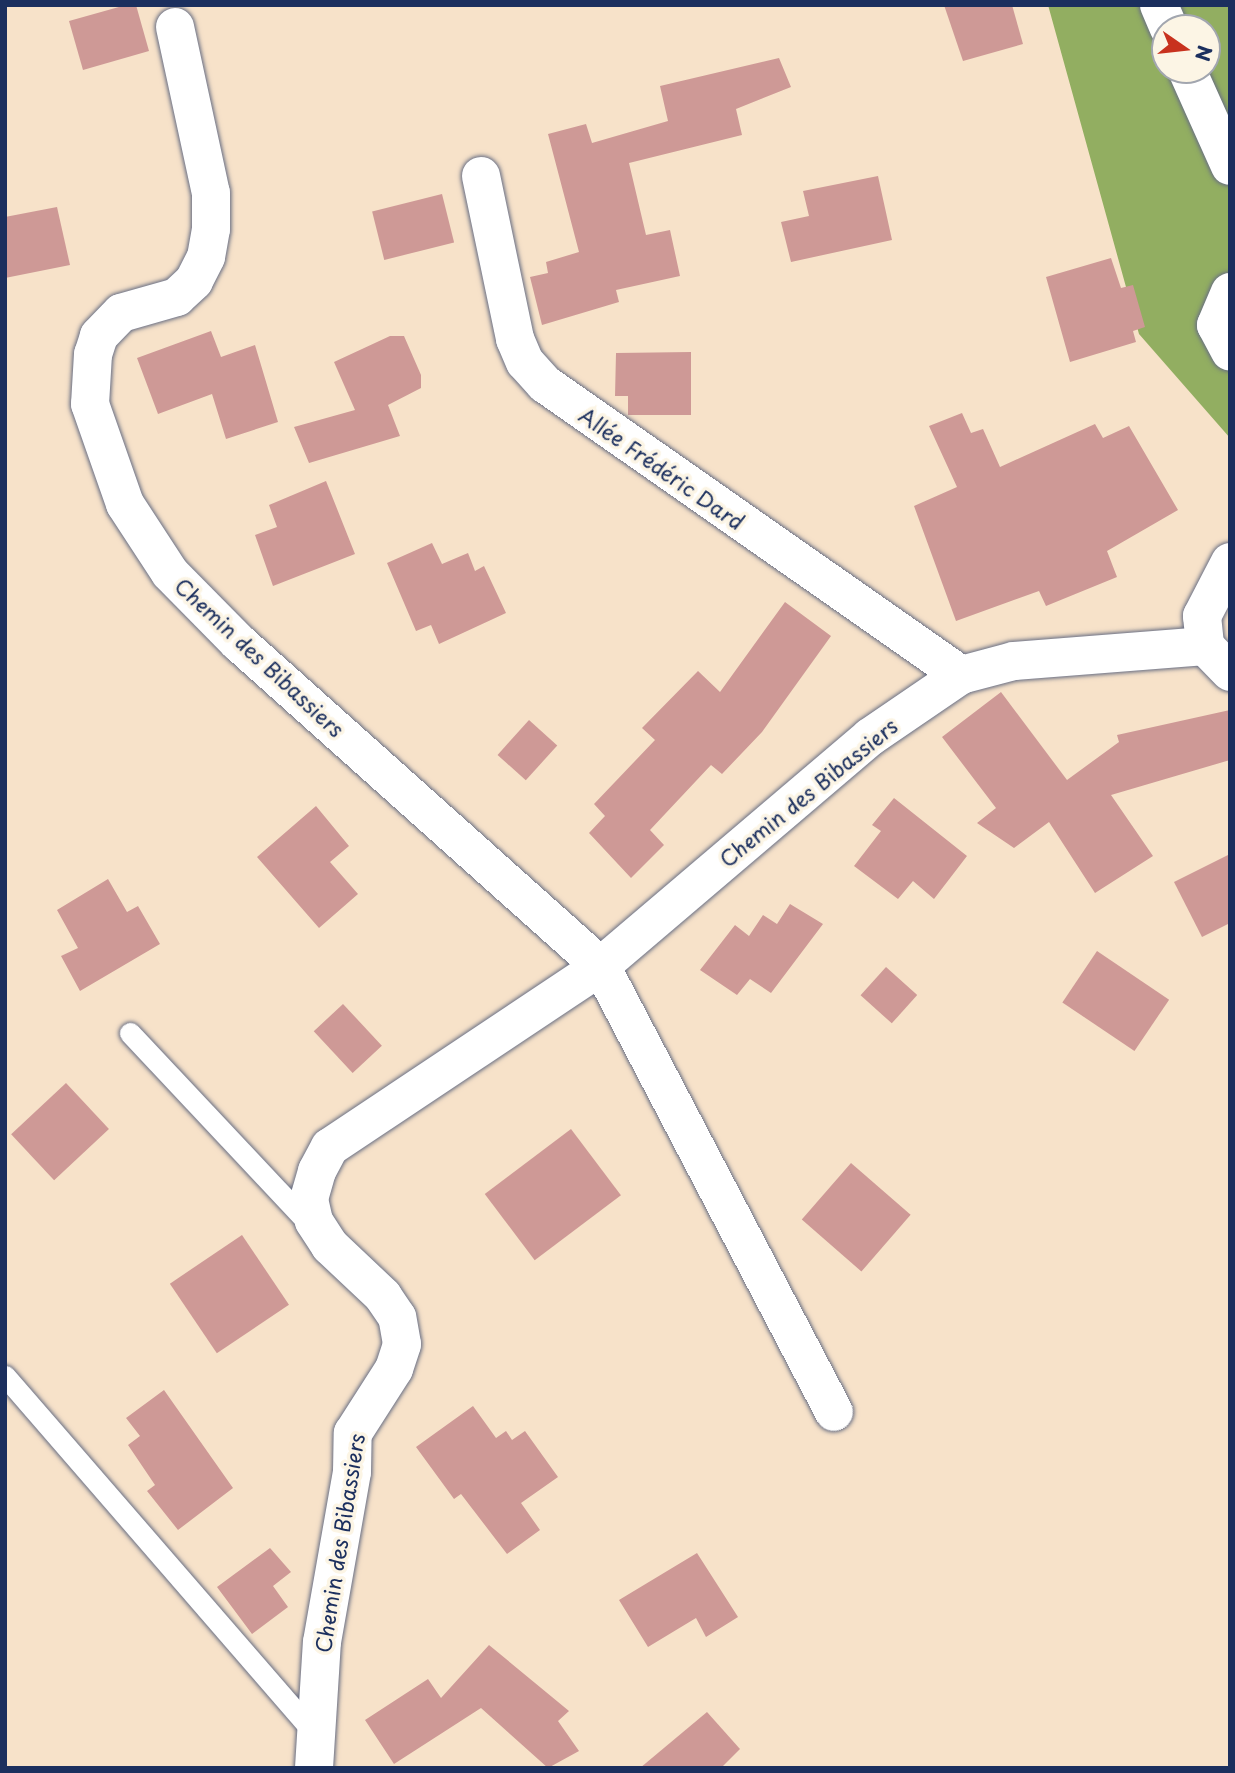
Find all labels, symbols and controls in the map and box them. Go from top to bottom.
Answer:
north arrow [1151,14,1221,84]
text: N [1189,43,1220,64]
street label: Allée Frédéric Dard [574,401,750,535]
street label: Chemin des Bibassiers [170,572,350,742]
street label: Chemin des Bibassiers [714,712,902,872]
street label: Chemin des Bibassiers [309,1431,369,1655]

